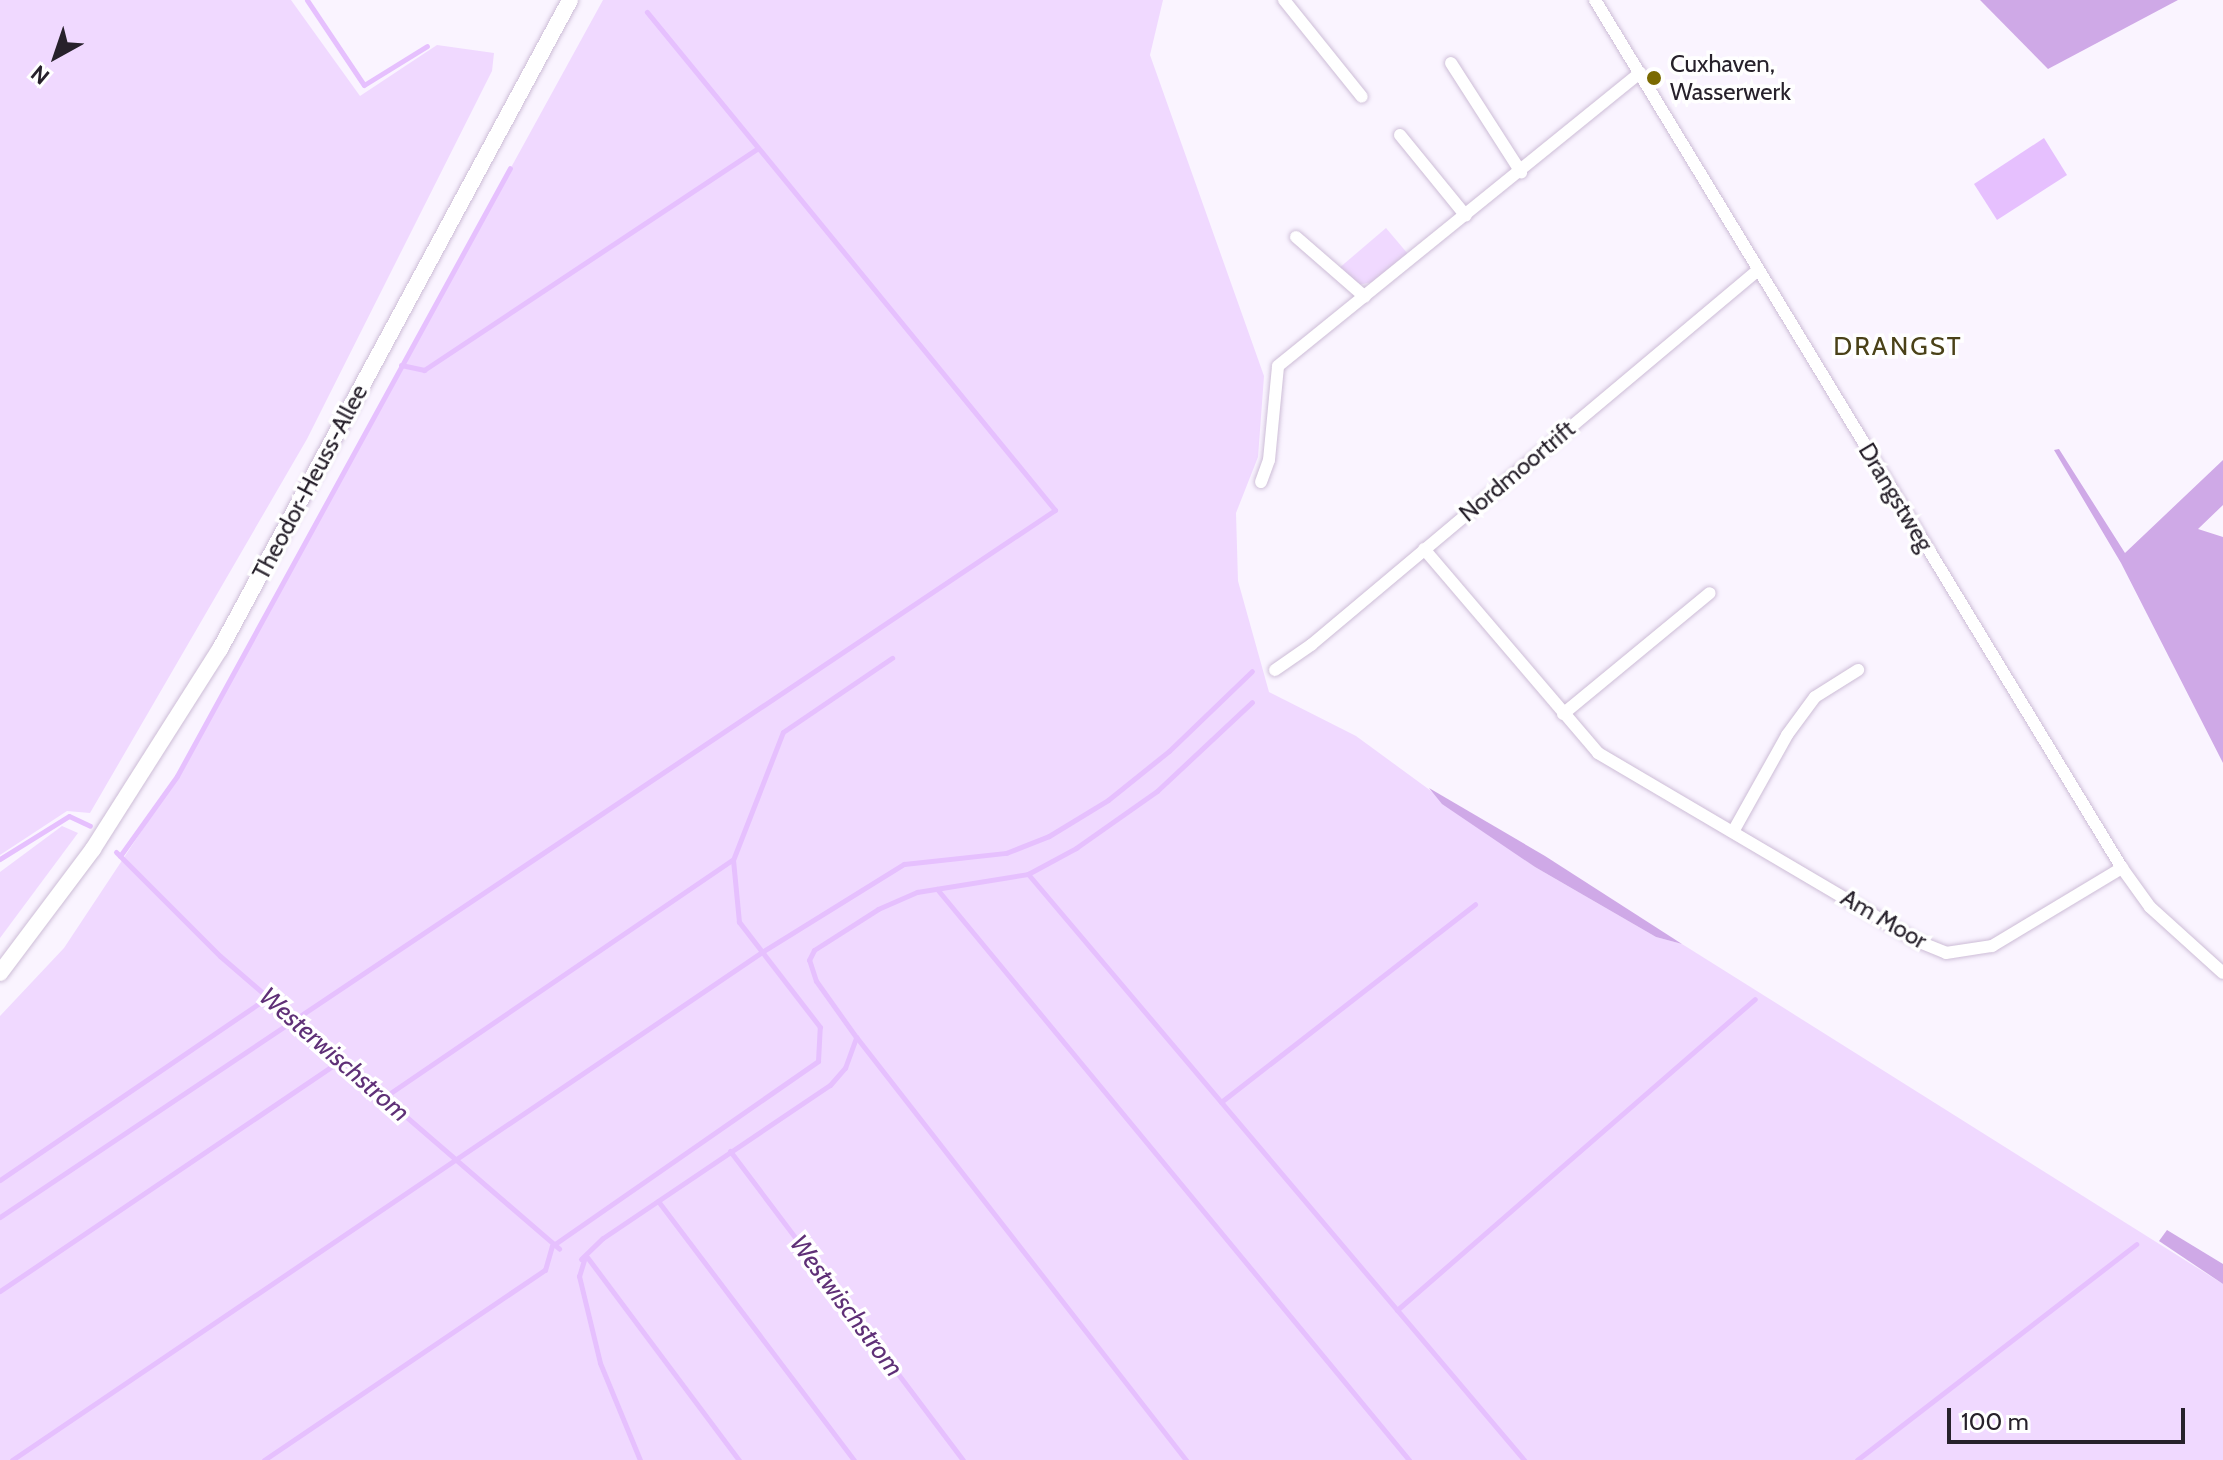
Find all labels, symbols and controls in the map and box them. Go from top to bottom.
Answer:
north arrow [16,16,96,96]
place label: Cuxhaven, Wasserwerk [1670,50,1791,106]
text: N [26,59,55,90]
marker: Cuxhaven, Wasserwerk [1645,69,1663,87]
district label: DRANGST [1833,331,1963,363]
street label: Theodor-Heuss-Allee [246,380,374,584]
street label: Nordmoortrift [1453,414,1581,528]
street label: Drangstweg [1852,438,1940,556]
street label: Am Moor [1836,883,1932,955]
water label: Westerwischstrom [252,981,416,1129]
water label: Westwischstrom [783,1229,909,1383]
scale bar [1951,1392,2189,1442]
text: 100 m [1961,1407,2029,1436]

